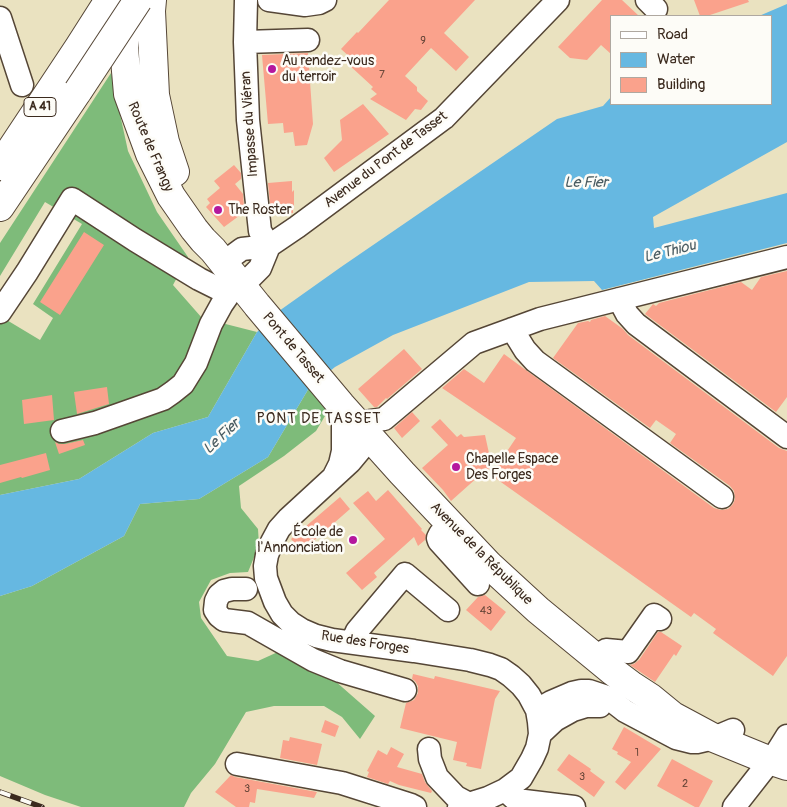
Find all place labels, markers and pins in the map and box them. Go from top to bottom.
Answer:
place label: Au rendez-vous du terroir [282,53,374,85]
marker: Au rendez-vous du terroir [266,63,278,75]
place label: The Roster [228,202,292,218]
marker: The Roster [212,204,224,216]
place label: Chapelle Espace Des Forges [466,451,558,484]
marker: Chapelle Espace Des Forges [450,461,462,473]
place label: École de l'Annonciation [257,524,343,556]
marker: École de l'Annonciation [347,534,359,546]

